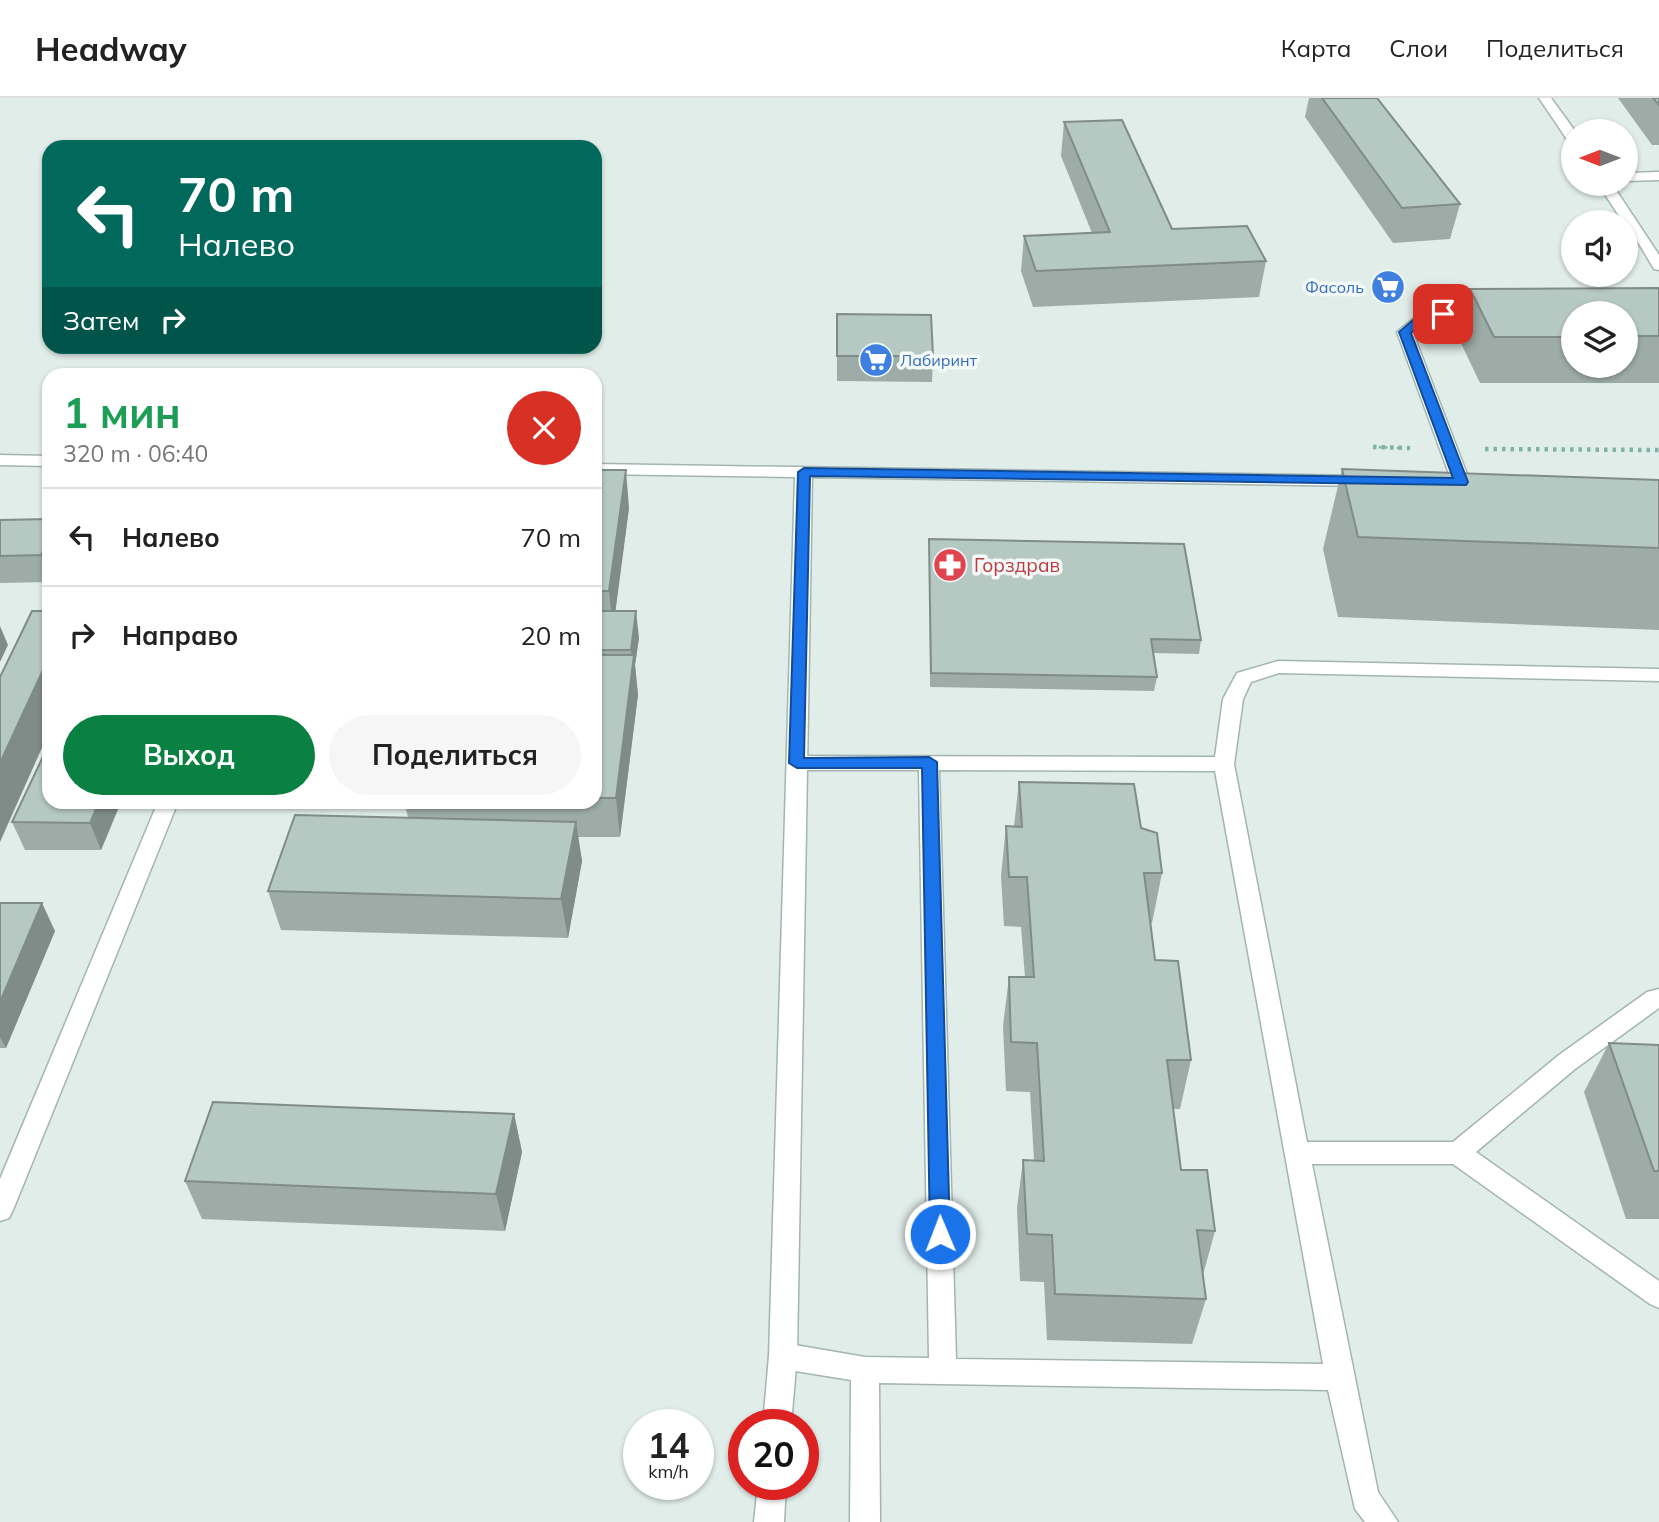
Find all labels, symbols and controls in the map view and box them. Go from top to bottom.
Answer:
text: Headway [35,28,187,69]
text: Карта [1281,33,1351,63]
text: Слои [1389,33,1448,63]
text: Поделиться [1486,33,1624,63]
north arrow [1561,119,1638,196]
map controls [1561,119,1638,378]
text: 70 m [178,163,294,224]
icon: left [63,168,154,259]
button: sound [1561,210,1638,287]
text: Налево [178,224,295,264]
supermarket icon: Фасоль [1369,268,1407,306]
place label: Фасоль [1305,277,1364,297]
pin [1413,284,1473,344]
icon: arrive [1424,295,1462,333]
icon: right [154,301,192,339]
button: layers [1561,301,1638,378]
text: Затем [63,304,140,337]
supermarket icon: Лабиринт [857,341,895,379]
place label: Лабиринт [900,350,978,370]
text: 1 мин [63,386,181,439]
button: close [507,391,581,465]
text: 320 m · 06:40 [63,439,208,468]
icon: left [63,518,101,556]
text: Налево [122,521,220,554]
text: 70 m [520,521,581,554]
pharmacy icon: Горздрав [931,546,969,584]
place label: Горздрав [974,553,1060,577]
icon: right [63,616,101,654]
text: Направо [122,619,238,652]
text: 20 m [520,619,581,652]
button: Выход [63,715,315,795]
button: Поделиться [329,715,581,795]
position arrow [903,1197,977,1271]
speed limit sign: 20 [728,1409,819,1500]
text: 14 [647,1423,690,1467]
text: km/h [648,1460,689,1483]

